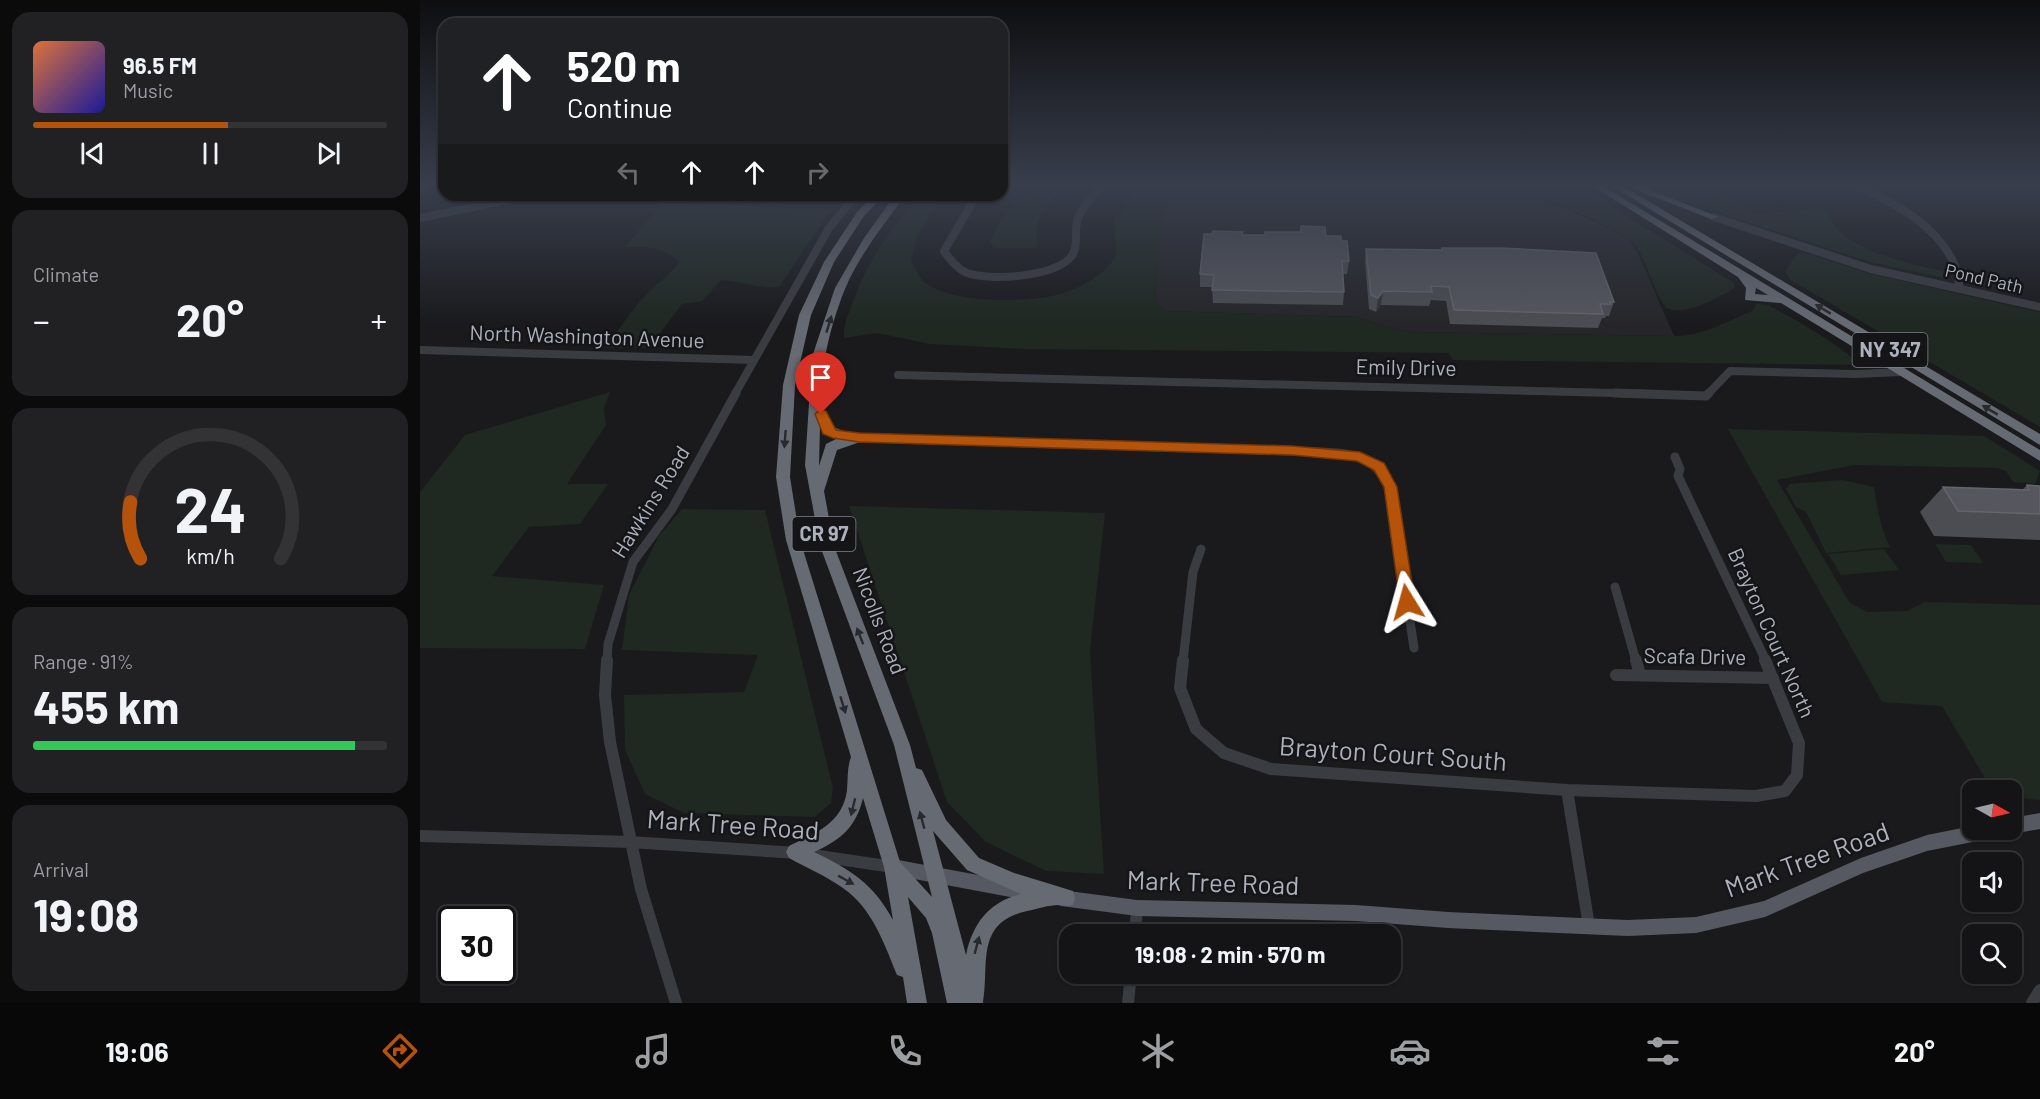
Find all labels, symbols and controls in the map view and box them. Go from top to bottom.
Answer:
text: 520 m [567,40,681,90]
icon: ahead [468,42,546,120]
text: 96.5 FM [123,52,197,78]
text: Music [123,78,173,102]
text: Continue [567,91,673,123]
icon: previous [76,137,109,170]
icon: pause [194,137,227,170]
icon: next [312,137,345,170]
icon: left [612,156,645,189]
icon: ahead [675,156,708,189]
icon: ahead [738,156,771,189]
icon: right [801,156,834,189]
street label: Pond Path [1943,258,2025,298]
text: Climate [33,262,99,286]
text: 20° [176,292,244,346]
text: − [33,300,50,340]
text: + [371,300,387,340]
one-way arrow [1815,304,1831,315]
one-way arrow [825,315,834,333]
street label: North Washington Avenue [469,319,705,352]
road number: NY 347 [1852,333,1928,367]
pin [795,352,846,414]
street label: Emily Drive [1355,353,1457,380]
icon: arrive [804,361,837,394]
one-way arrow [1982,404,1998,415]
one-way arrow [781,430,790,449]
street label: Hawkins Road [605,441,694,562]
text: 24 [174,471,246,545]
road number: CR 97 [792,517,856,551]
text: km/h [186,543,234,568]
street label: Brayton Court North [1724,544,1821,721]
street label: Nicolls Road [849,564,912,677]
position arrow [1375,570,1439,634]
one-way arrow [855,626,865,644]
street label: Scafa Drive [1643,642,1747,669]
text: Range · 91% [33,649,134,673]
text: 455 km [33,679,179,733]
one-way arrow [839,696,848,714]
street label: Brayton Court South [1278,729,1508,776]
north arrow [1962,780,2022,840]
map controls [1962,780,2022,984]
one-way arrow [847,798,857,816]
street label: Mark Tree Road [646,802,820,845]
one-way arrow [916,811,926,830]
street label: Mark Tree Road [1720,814,1893,903]
button: sound [1962,852,2022,912]
text: Arrival [33,857,89,881]
street label: Mark Tree Road [1126,863,1300,900]
one-way arrow [838,875,855,885]
text: 19:08 [33,887,139,941]
speed limit sign: 30 [438,906,516,984]
button: search [1962,924,2022,984]
one-way arrow [973,936,983,954]
text: 19:08 · 2 min · 570 m [1135,941,1325,967]
icon: directions [379,1030,421,1072]
icon: music [632,1030,674,1072]
icon: phone [884,1030,926,1072]
icon: climate [1137,1030,1179,1072]
icon: car [1389,1030,1431,1072]
icon: filters [1642,1030,1684,1072]
text: 19:06 [105,1035,169,1067]
text: 20° [1894,1035,1935,1067]

